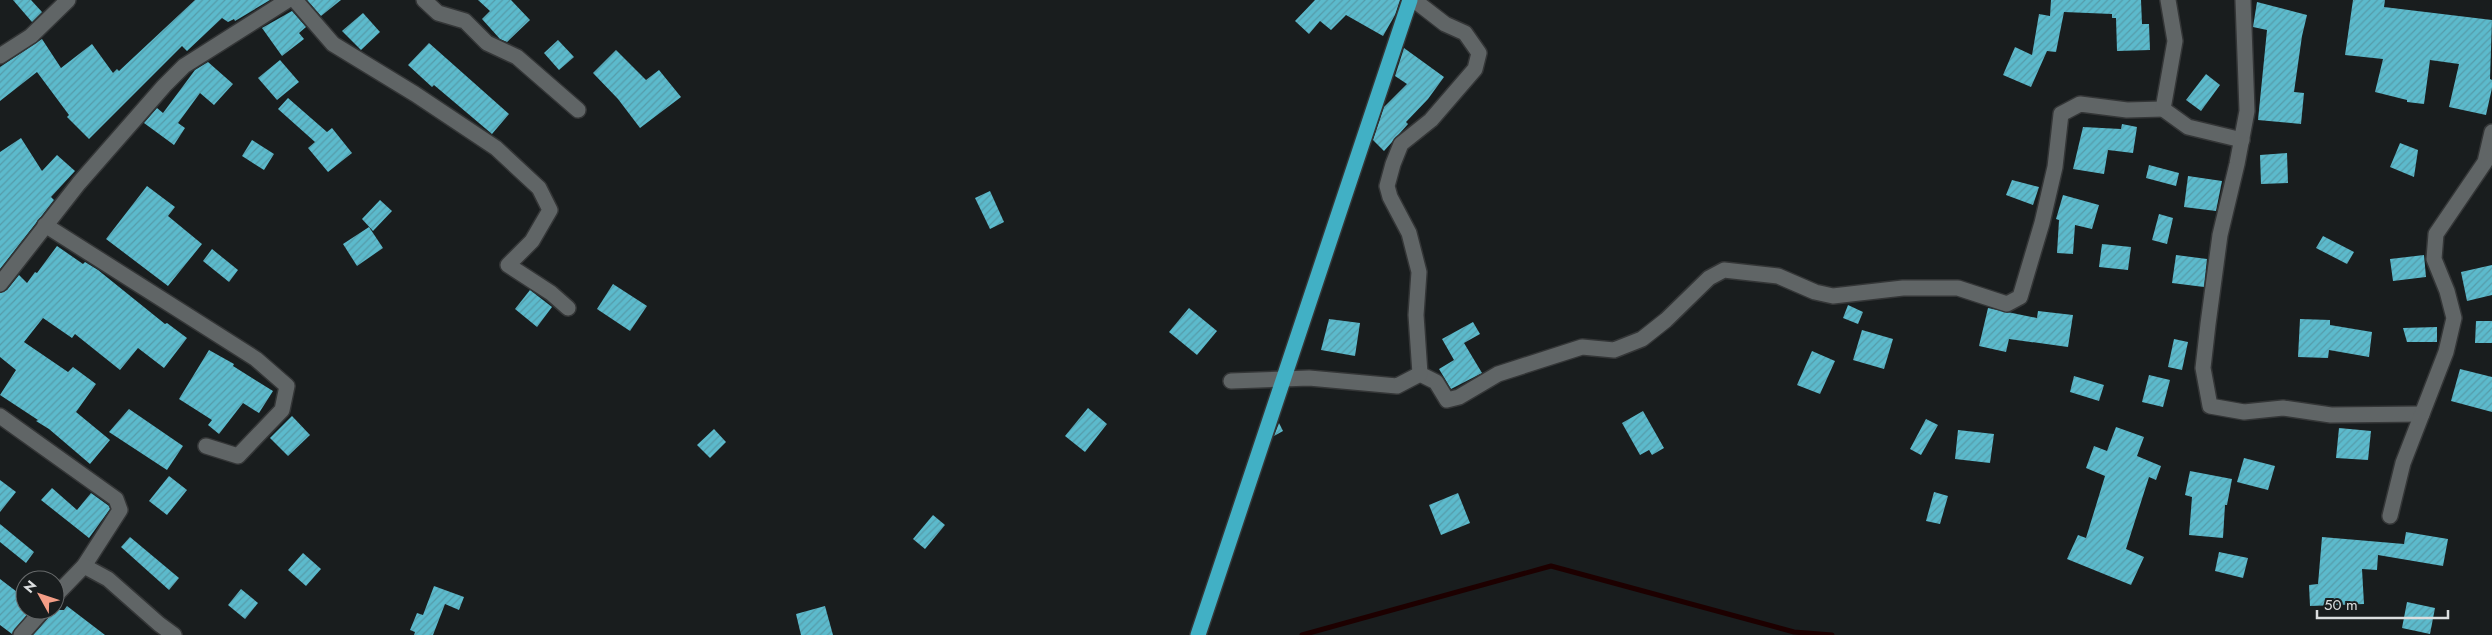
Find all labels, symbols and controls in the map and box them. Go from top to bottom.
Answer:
north arrow [15,570,65,620]
text: N [19,576,41,597]
scale bar [2317,588,2448,620]
text: 50 m [2324,594,2358,616]

